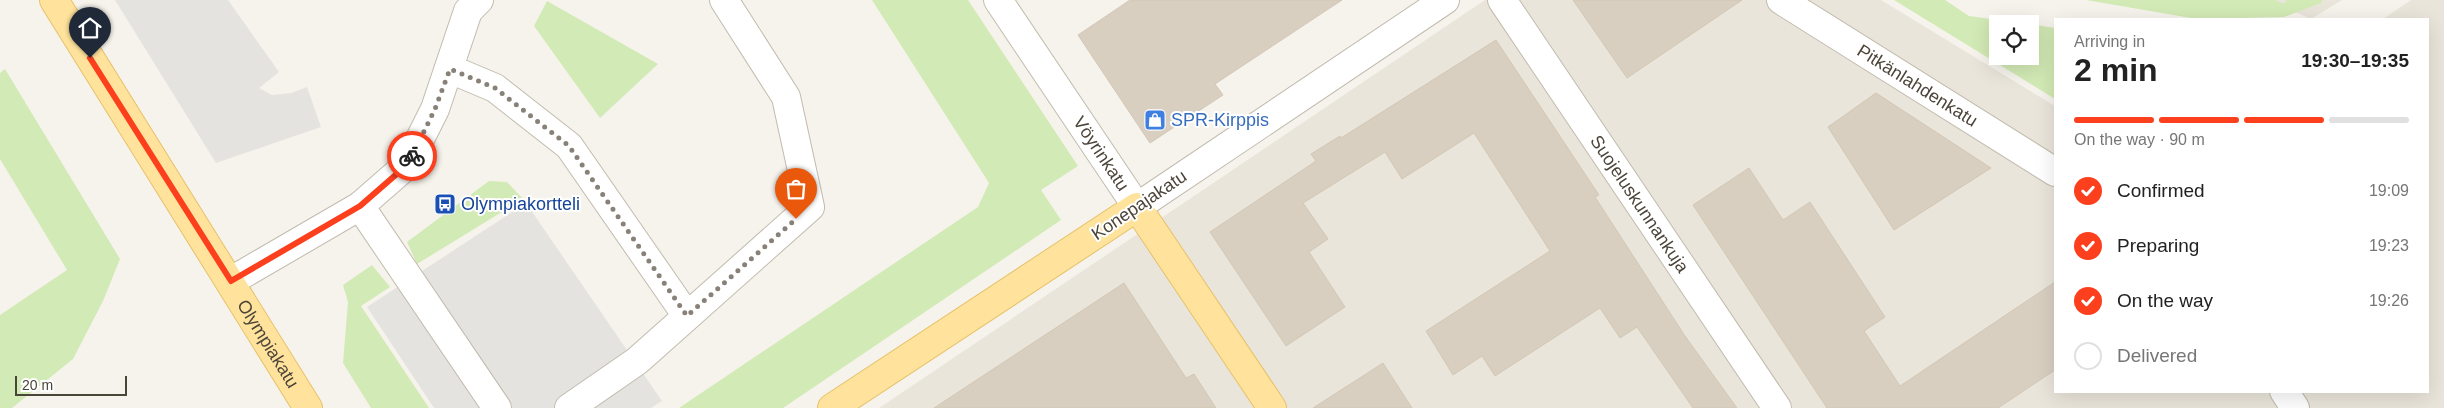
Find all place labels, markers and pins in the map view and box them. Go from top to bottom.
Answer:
pin [69,7,111,58]
shop icon: SPR-Kirppis [1143,108,1167,132]
place label: SPR-Kirppis [1171,110,1269,130]
pin [775,168,817,219]
bus stop icon: Olympiakortteli [433,192,457,216]
place label: Olympiakortteli [461,194,580,214]

